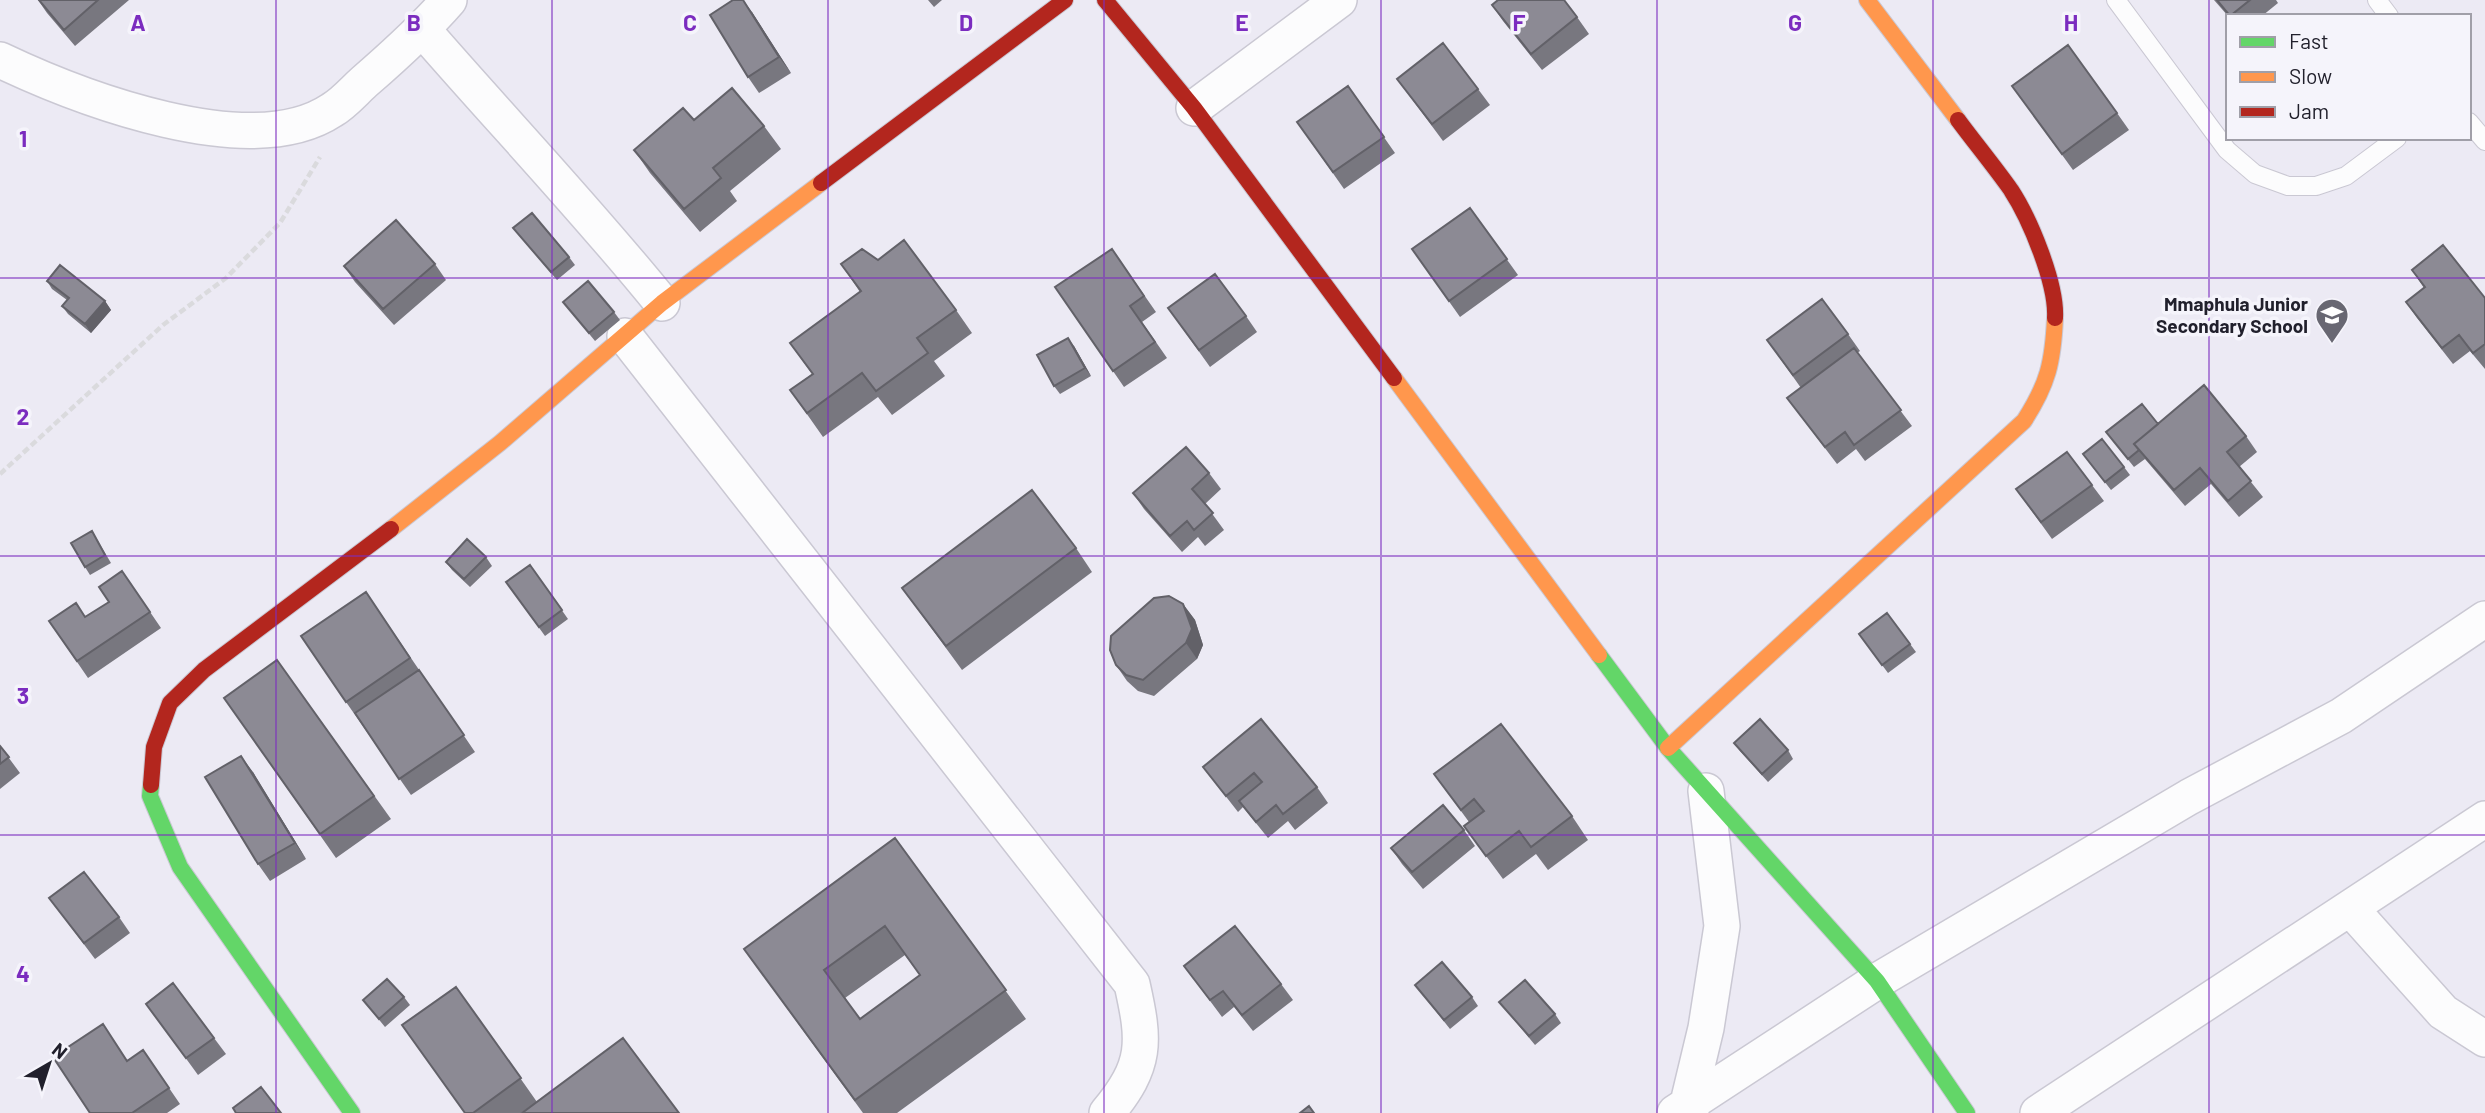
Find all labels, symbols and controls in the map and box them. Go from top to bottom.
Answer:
text: A [130,8,146,36]
text: B [407,8,421,36]
text: C [683,8,697,36]
text: D [959,8,973,36]
text: E [1235,8,1249,36]
text: F [1513,8,1526,36]
text: G [1788,8,1802,36]
text: H [2064,8,2078,36]
legend [2226,14,2471,140]
text: Fast [2289,28,2329,53]
text: Slow [2289,63,2332,88]
text: Jam [2289,98,2329,123]
text: 1 [19,124,27,152]
place label: Mmaphula Junior Secondary School [2156,292,2309,337]
school or university icon: Mmaphula Junior Secondary School [2313,296,2351,345]
text: 2 [17,402,29,430]
text: 3 [17,681,29,709]
text: 4 [16,959,30,987]
north arrow [14,1029,84,1099]
text: N [48,1037,72,1063]

